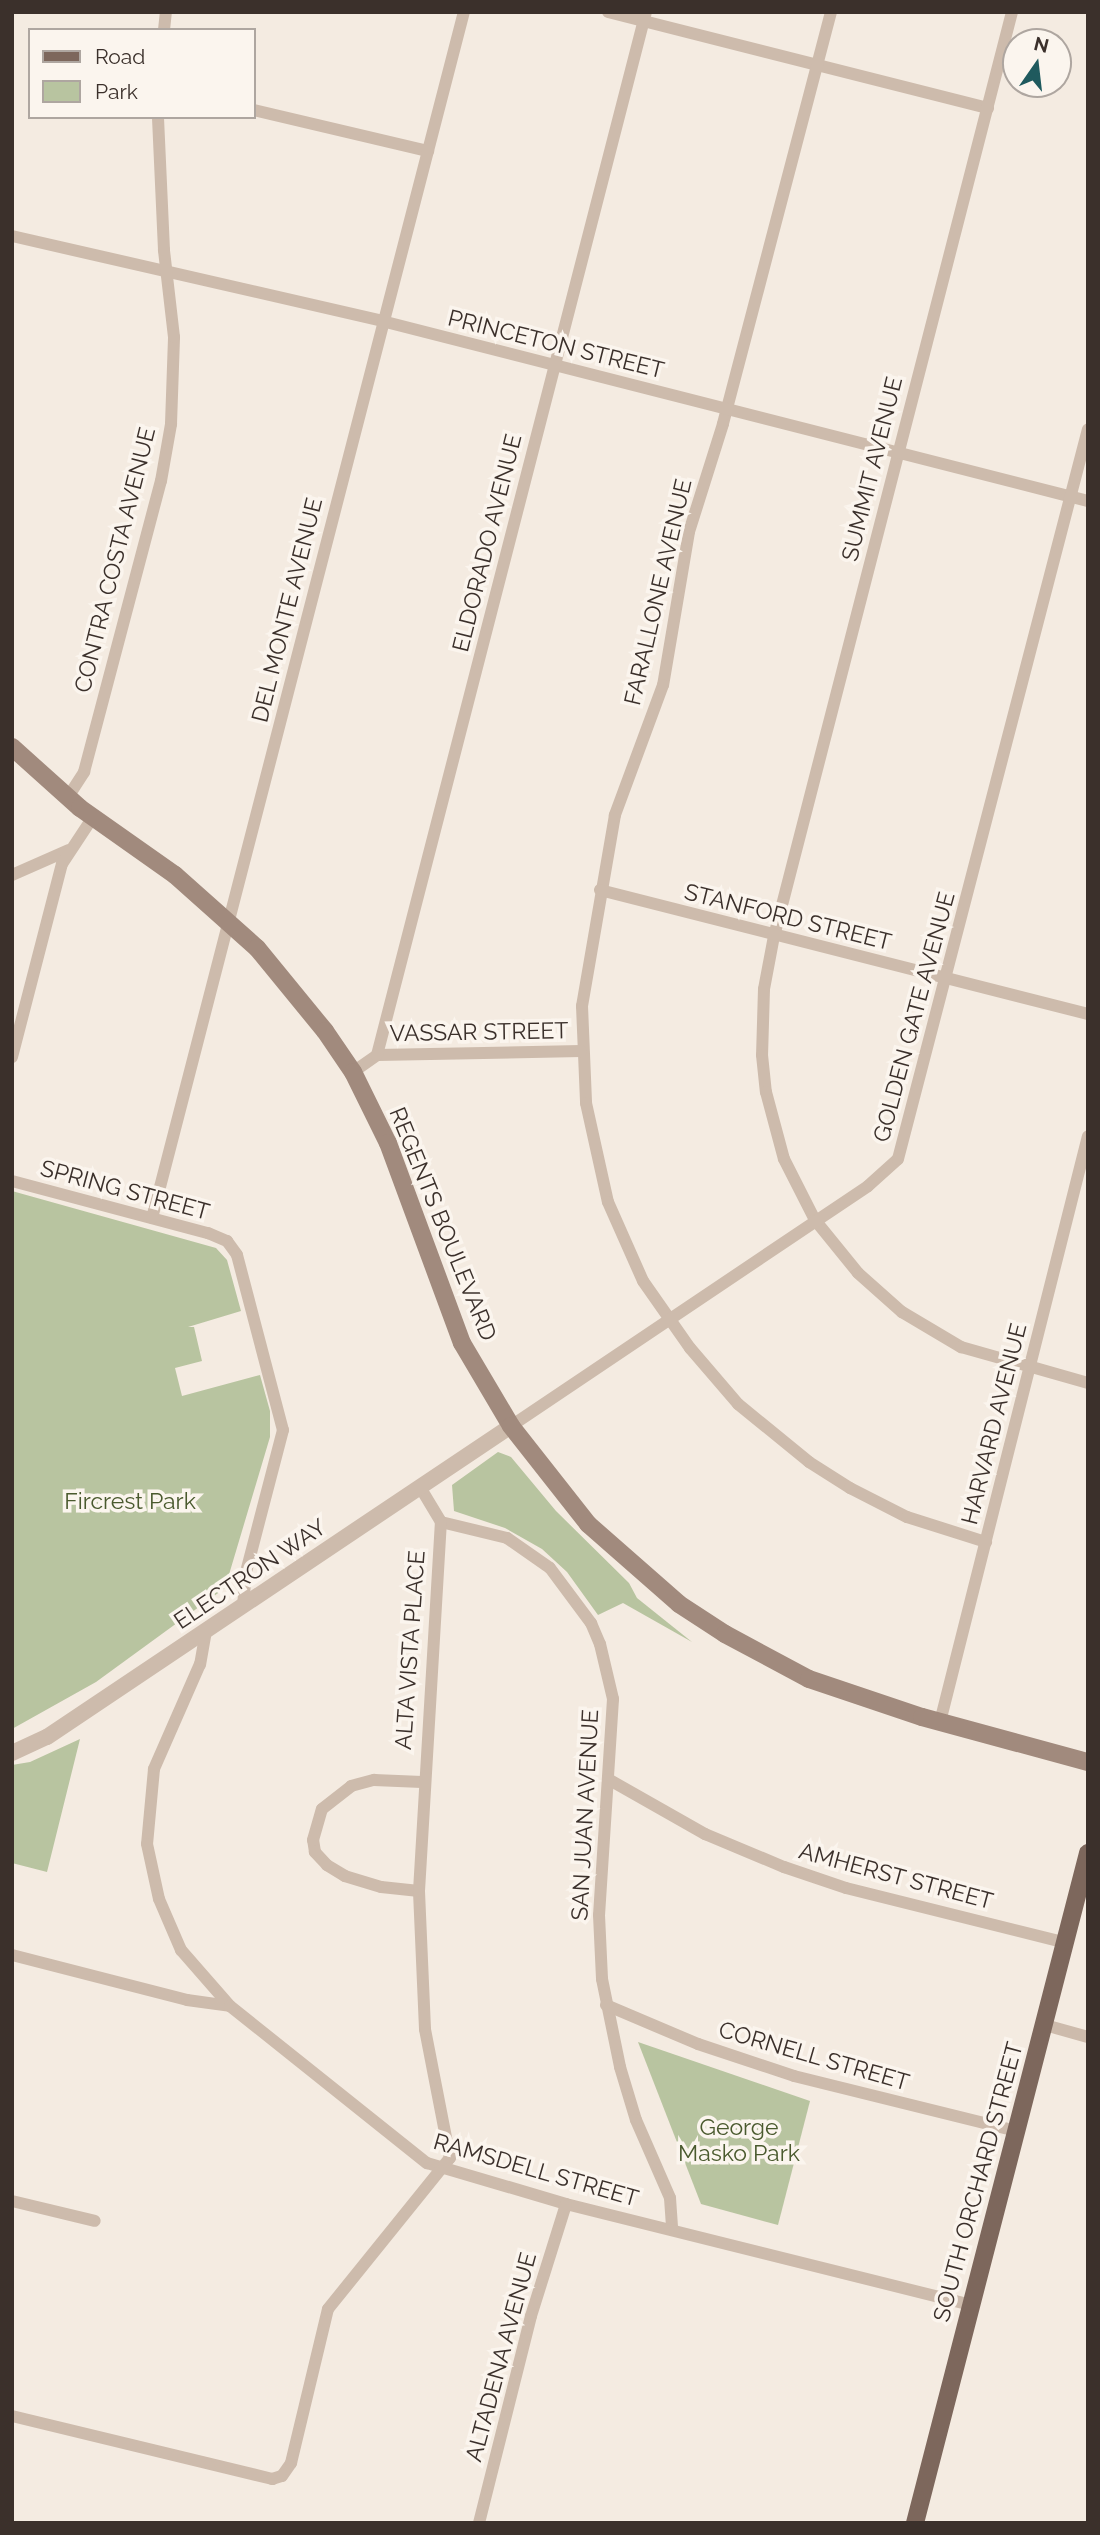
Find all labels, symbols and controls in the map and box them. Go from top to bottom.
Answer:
legend [28,28,256,119]
north arrow [1002,28,1072,98]
text: N [1032,32,1051,57]
text: Road [95,44,145,69]
text: Park [95,79,138,104]
street label: PRINCETON STREET [445,304,667,384]
street label: SUMMIT AVENUE [836,373,908,565]
street label: CONTRA COSTA AVENUE [68,423,162,697]
street label: ELDORADO AVENUE [446,431,528,655]
street label: FARALLONE AVENUE [618,476,698,708]
street label: DEL MONTE AVENUE [246,494,328,726]
street label: STANFORD STREET [682,878,894,956]
street label: GOLDEN GATE AVENUE [867,889,961,1145]
street label: VASSAR STREET [389,1017,569,1047]
street label: REGENTS BOULEVARD [383,1103,503,1345]
street label: SPRING STREET [37,1154,213,1226]
street label: HARVARD AVENUE [956,1320,1032,1528]
park label: Fircrest Park [64,1487,196,1515]
street label: ELECTRON WAY [168,1513,332,1635]
street label: ALTA VISTA PLACE [389,1548,431,1752]
street label: SAN JUAN AVENUE [566,1708,604,1922]
street label: AMHERST STREET [796,1837,996,1915]
street label: CORNELL STREET [715,2016,913,2096]
street label: SOUTH ORCHARD STREET [927,2039,1029,2325]
park label: George Masko Park [678,2113,800,2167]
street label: RAMSDELL STREET [430,2127,642,2213]
street label: ALTADENA AVENUE [460,2249,542,2465]

